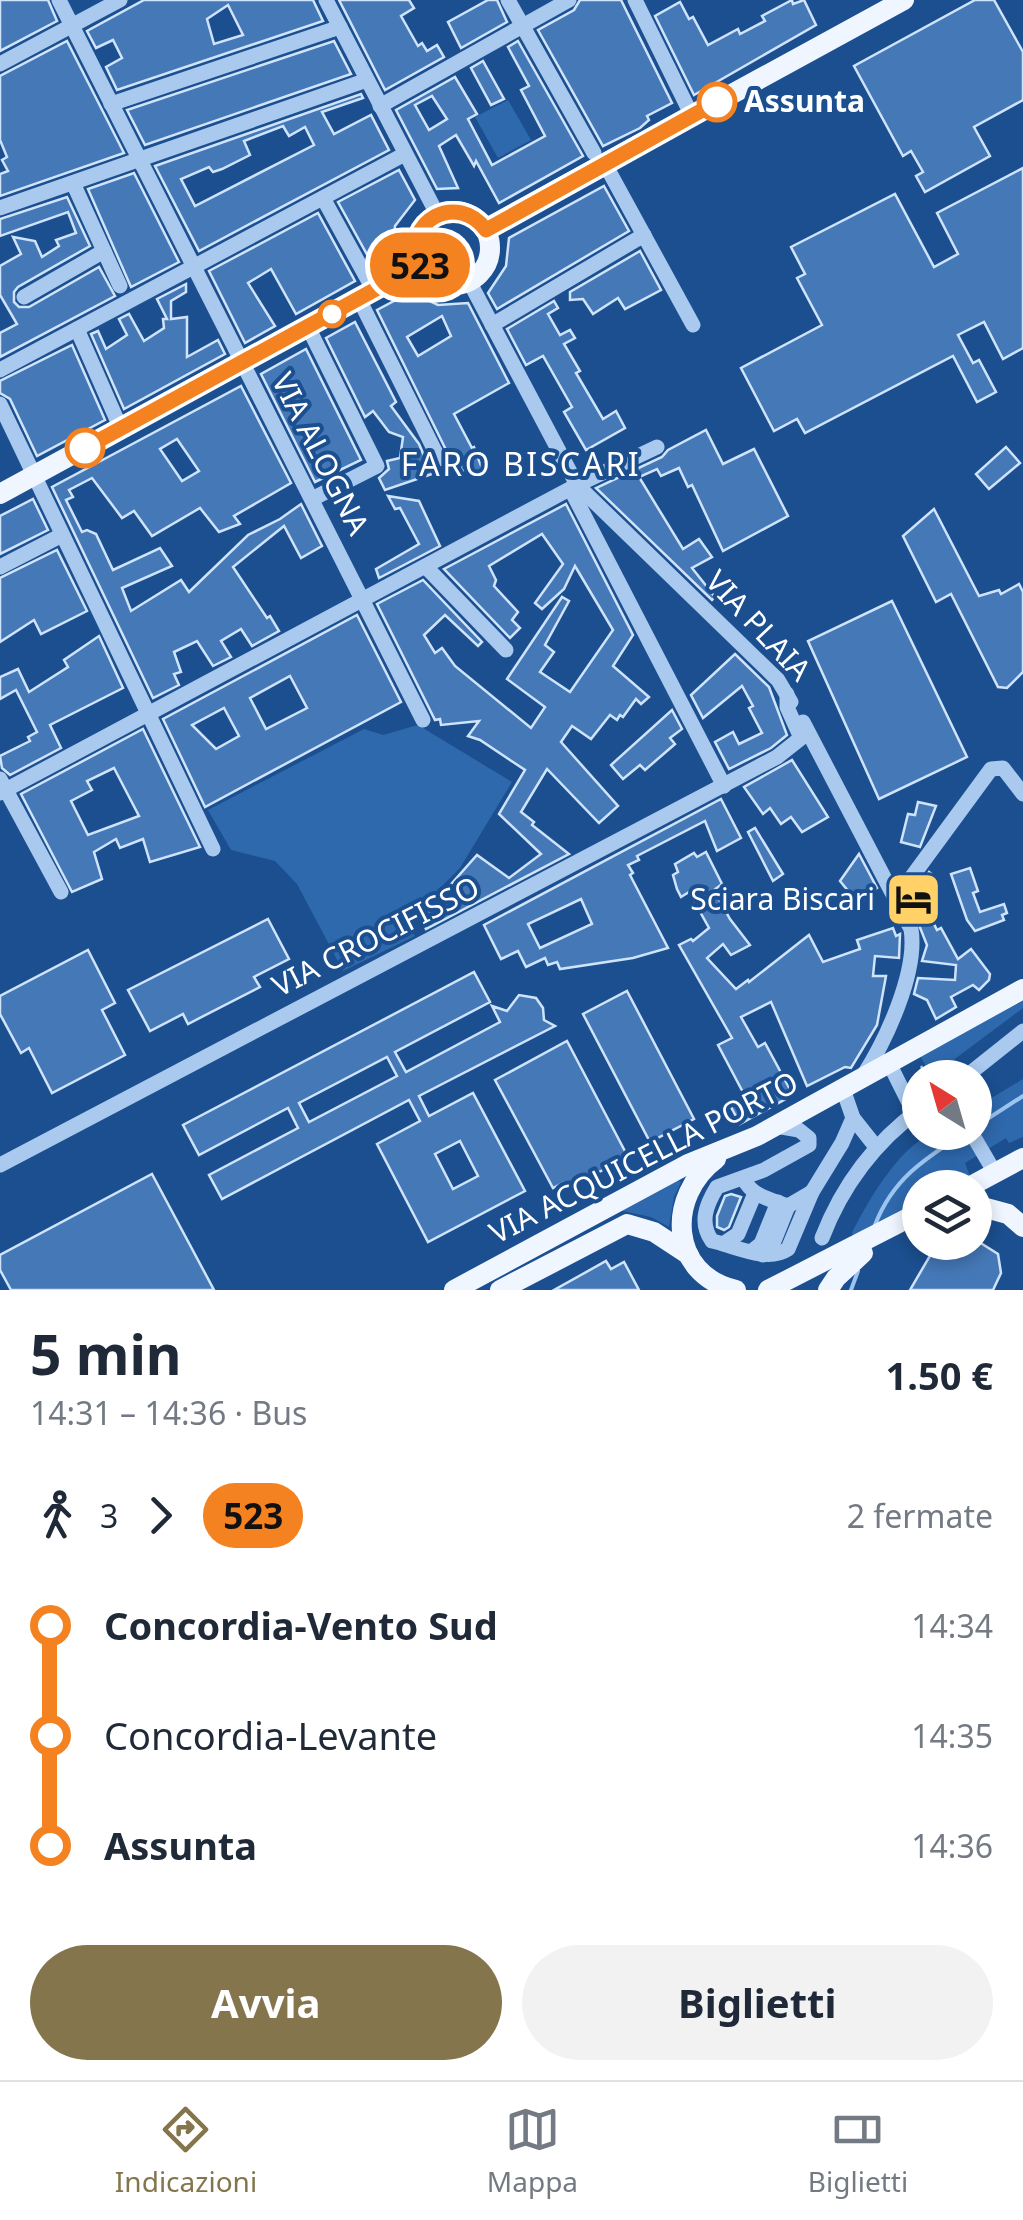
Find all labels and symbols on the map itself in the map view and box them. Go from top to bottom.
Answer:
place label: Assunta [744,80,865,121]
marker: Assunta [698,83,736,121]
line badge: 523 [362,232,478,298]
unlabelled marker [319,301,345,327]
street label: VIA ALOGNA [263,365,380,542]
unlabelled marker [66,429,104,467]
district label: FARO BISCARI [401,442,641,485]
street label: VIA PLAIA [697,561,822,690]
street label: VIA CROCIFISSO [265,866,486,1006]
hotel icon: Sciara Biscari [884,870,944,930]
place label: Sciara Biscari [690,878,875,919]
north arrow [902,1060,992,1150]
street label: VIA ACQUICELLA PORTO [482,1061,805,1252]

